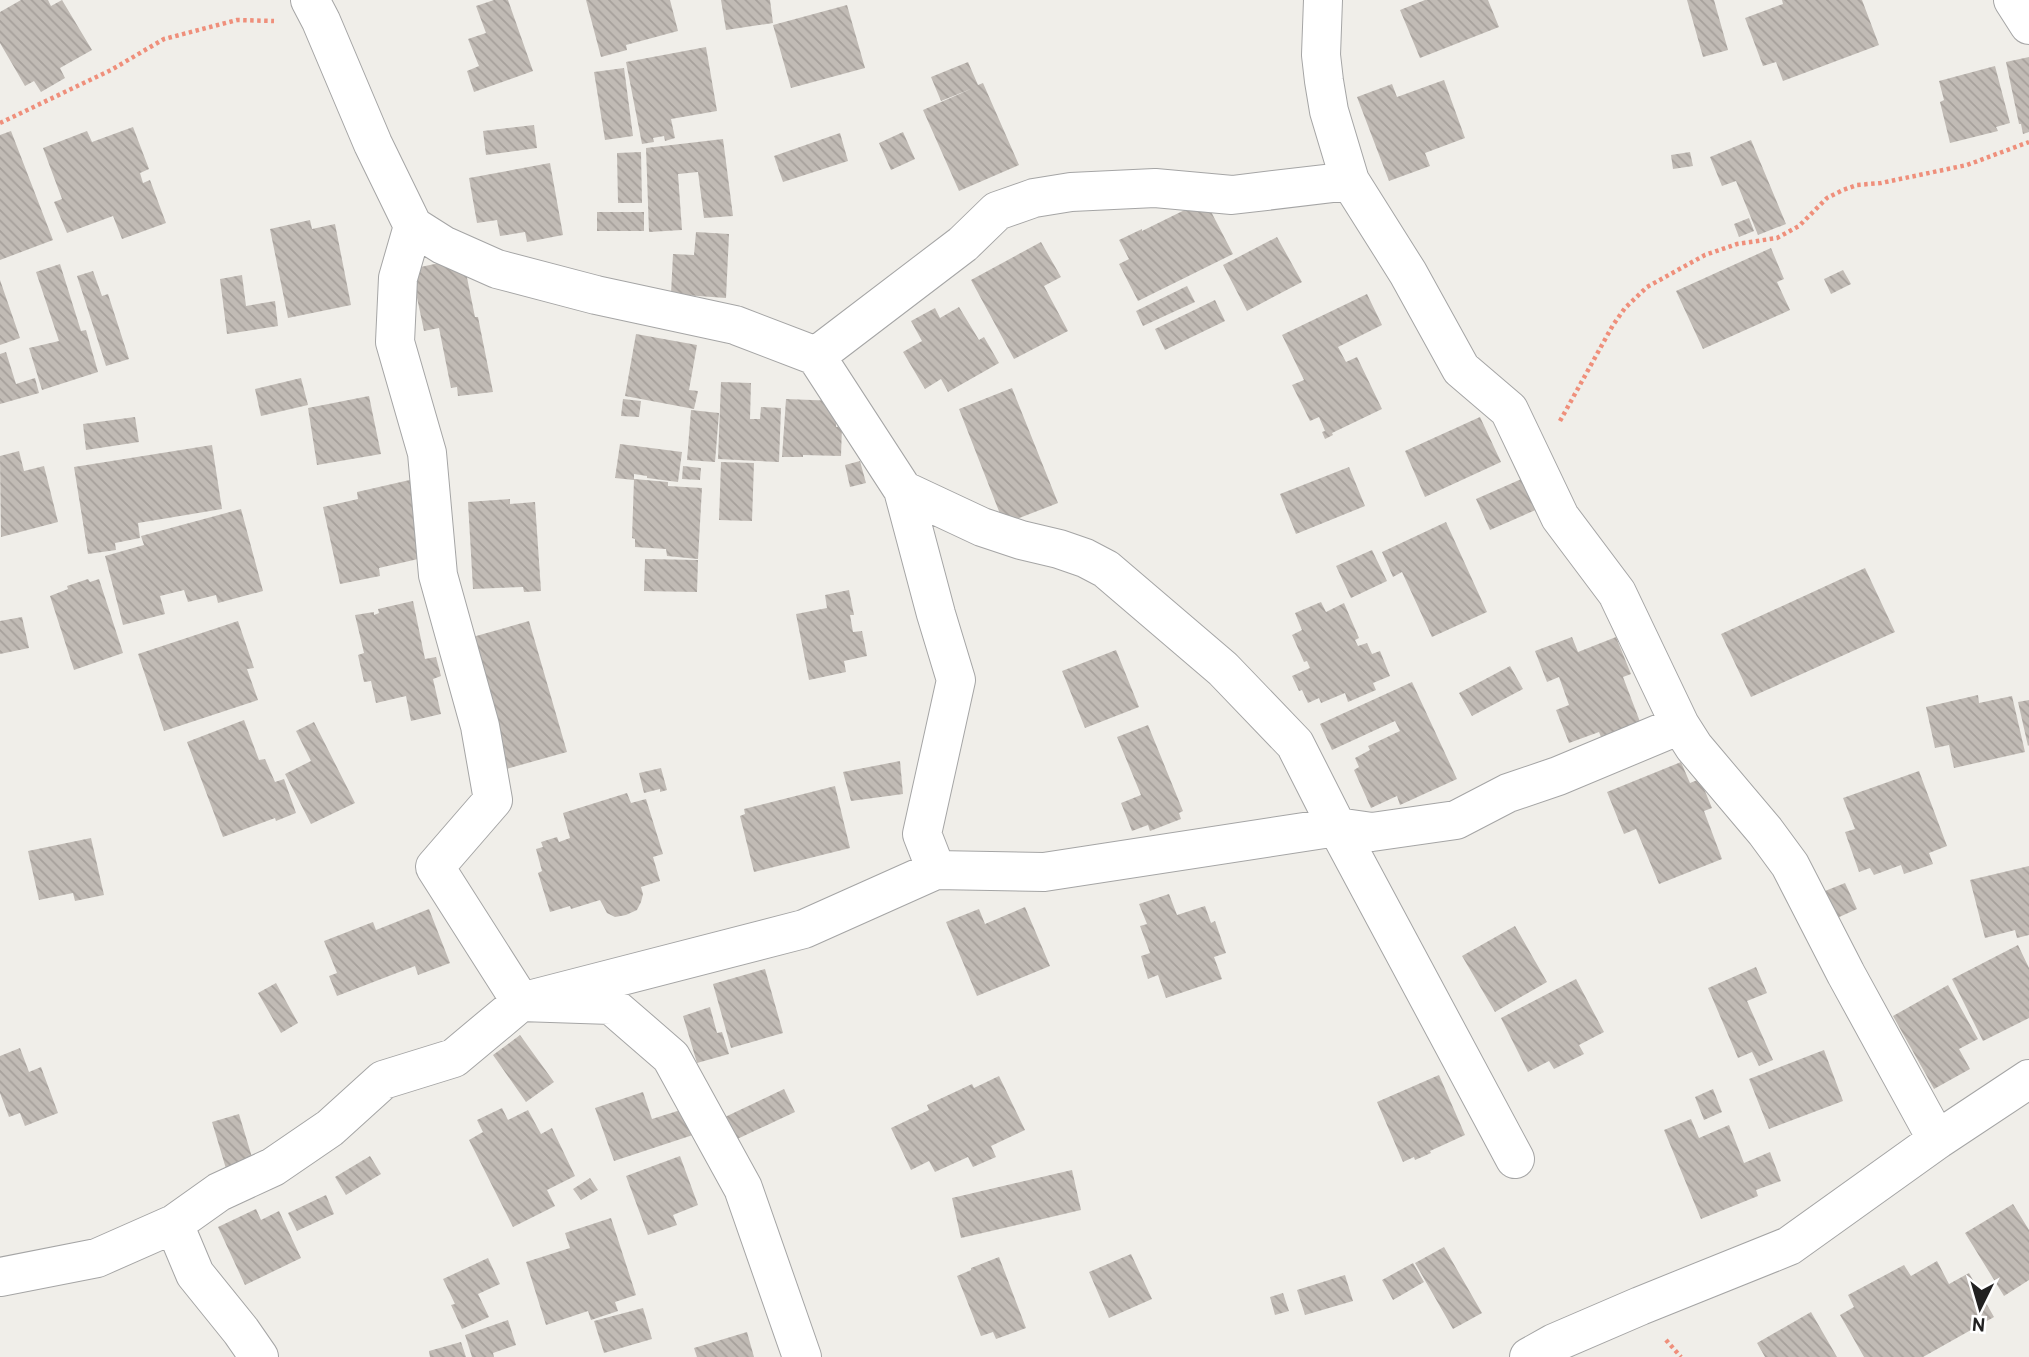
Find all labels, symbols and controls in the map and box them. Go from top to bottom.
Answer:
north arrow [1945,1273,2015,1343]
text: N [1971,1310,1987,1335]

